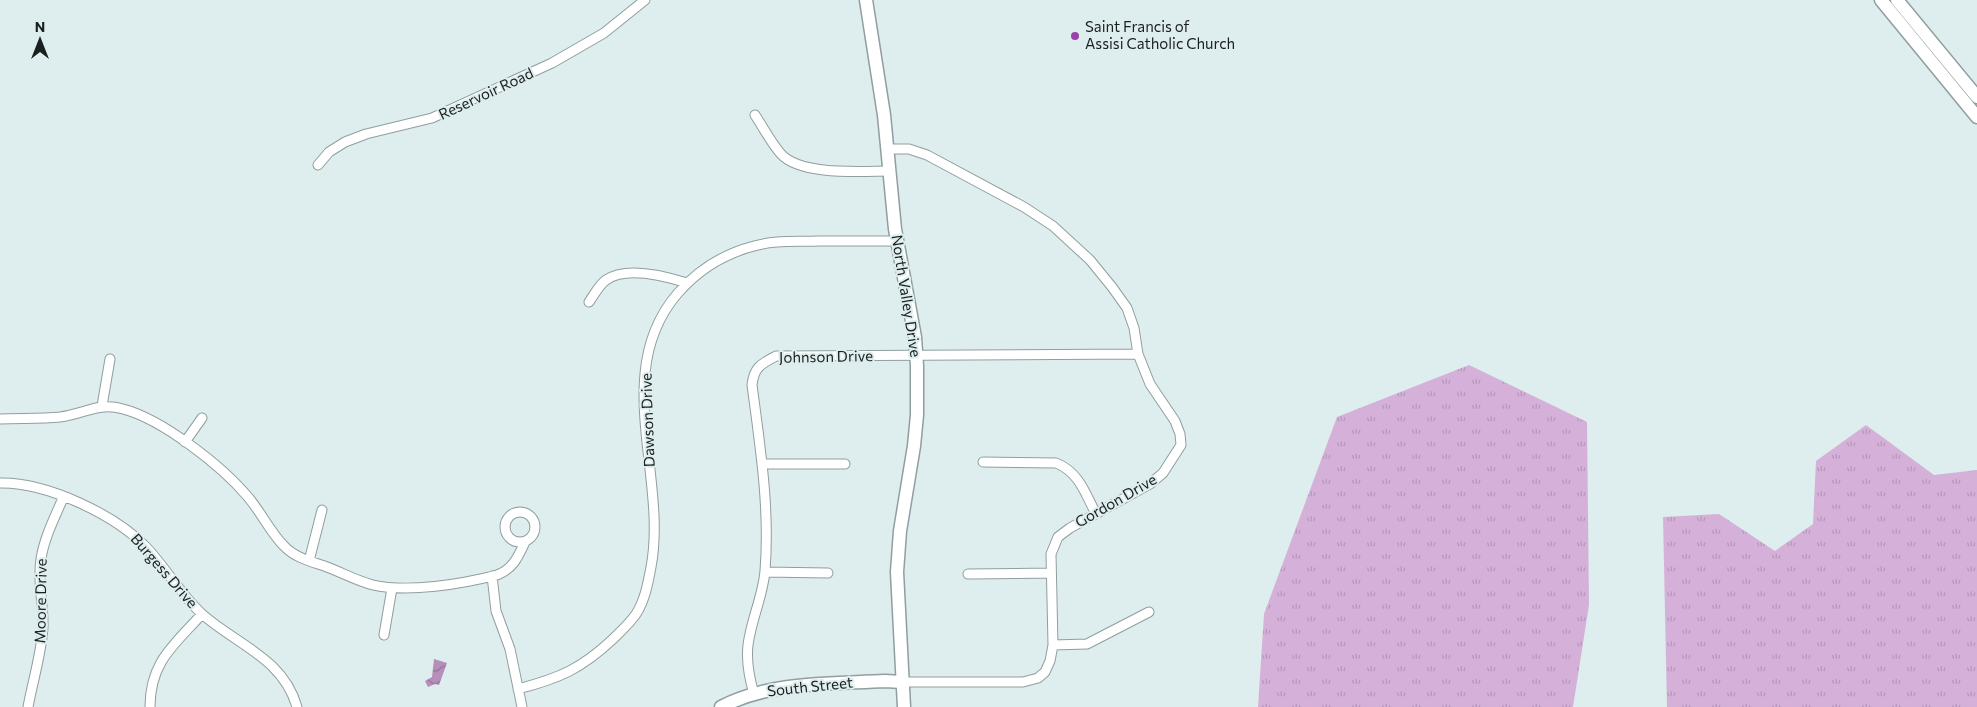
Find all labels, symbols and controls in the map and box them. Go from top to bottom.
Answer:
north arrow [15,15,65,65]
place label: Saint Francis of Assisi Catholic Church [1085,17,1235,52]
text: N [35,18,45,35]
marker: Saint Francis of Assisi Catholic Church [1069,30,1081,42]
street label: Reservoir Road [435,63,536,123]
street label: North Valley Drive [888,233,926,358]
street label: Johnson Drive [779,346,873,366]
street label: Dawson Drive [636,373,658,467]
street label: Gordon Drive [1072,470,1159,531]
street label: Burgess Drive [128,529,202,611]
street label: Moore Drive [30,558,50,644]
street label: South Street [766,673,854,699]

